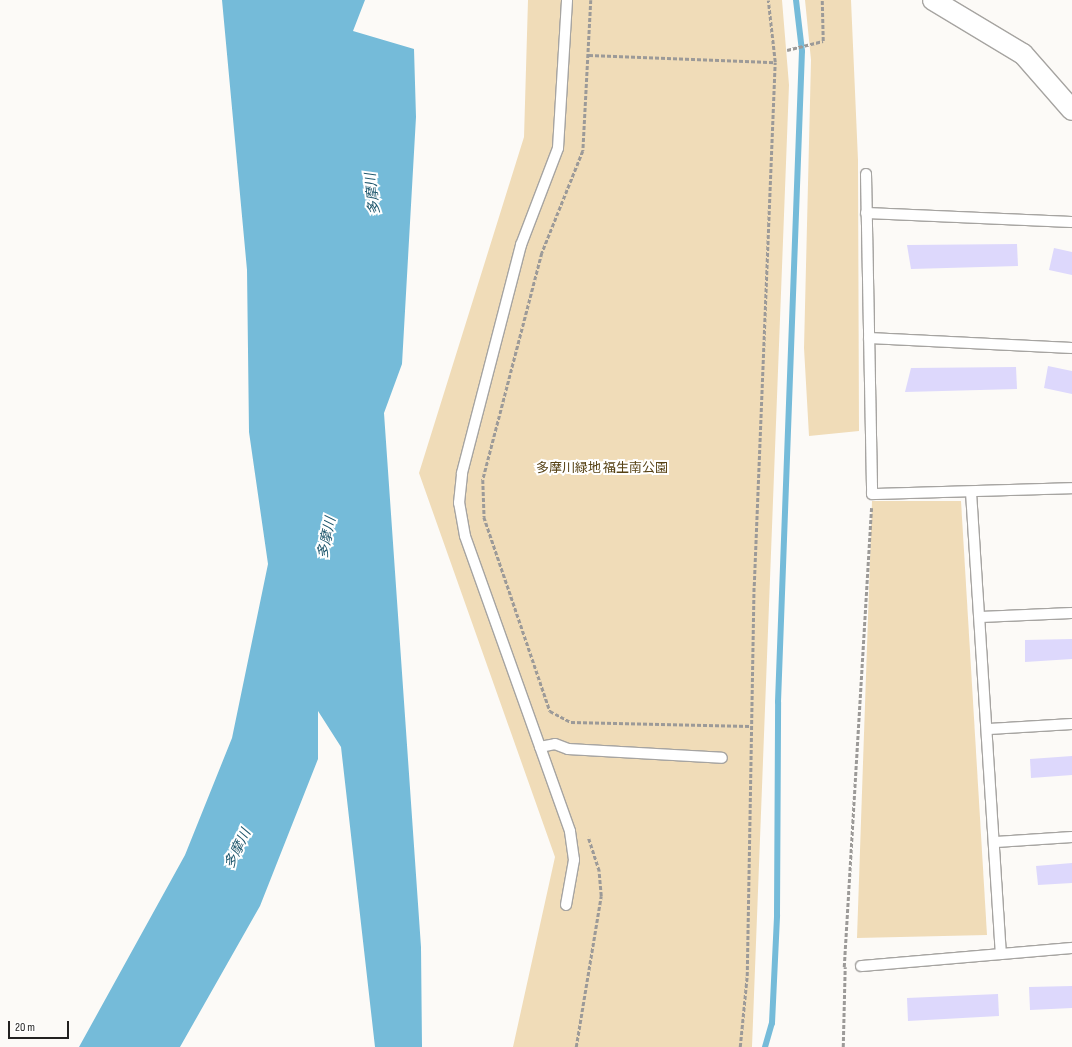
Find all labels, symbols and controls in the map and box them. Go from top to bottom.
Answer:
water label: 多摩川 [362,172,384,216]
park label: 多摩川緑地 福生南公園 [536,460,668,476]
water label: 多摩川 [314,516,340,560]
water label: 多摩川 [221,826,255,872]
scale bar [10,1013,71,1039]
text: 20 m [15,1020,35,1035]

